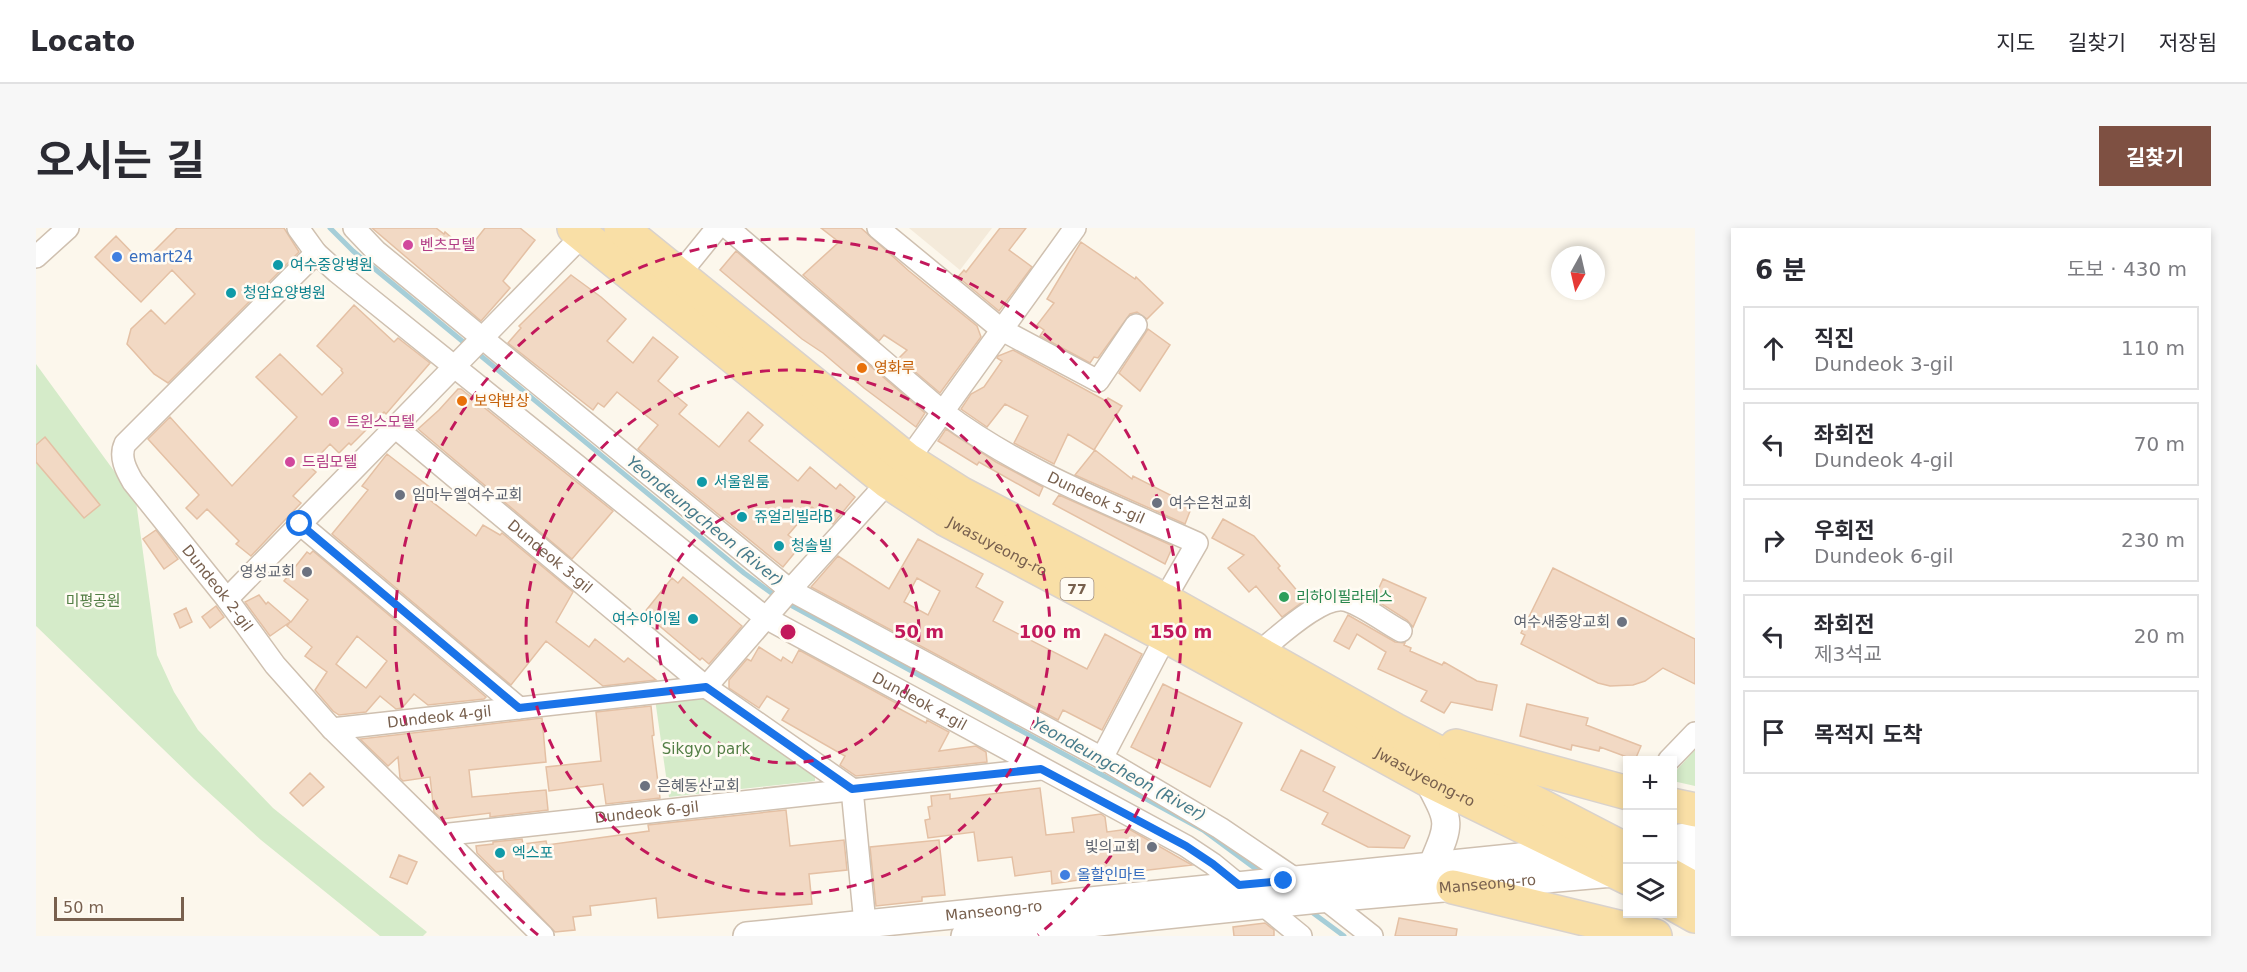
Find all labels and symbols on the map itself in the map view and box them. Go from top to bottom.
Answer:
place label: 벤츠모텔 [420,236,475,254]
marker: 벤츠모텔 [401,238,415,252]
north arrow [1551,246,1605,300]
place label: emart24 [129,248,193,266]
marker: emart24 [110,250,124,264]
place label: 여수중앙병원 [290,256,373,274]
marker: 여수중앙병원 [271,258,285,272]
place label: 청암요양병원 [243,284,326,302]
marker: 청암요양병원 [224,286,238,300]
place label: 영화루 [874,359,915,377]
marker: 영화루 [855,361,869,375]
place label: 보약밥상 [474,392,529,410]
marker: 보약밥상 [455,394,469,408]
place label: 트윈스모텔 [346,413,415,431]
marker: 트윈스모텔 [327,415,341,429]
water label: Yeondeungcheon (River) [623,452,787,590]
place label: 드림모텔 [302,453,357,471]
marker: 드림모텔 [283,455,297,469]
street label: Dundeok 5-gil [1045,468,1147,528]
place label: 서울원룸 [714,473,769,491]
marker: 서울원룸 [695,475,709,489]
place label: 임마누엘여수교회 [412,486,522,504]
marker: 임마누엘여수교회 [393,488,407,502]
place label: 여수은천교회 [1169,494,1252,512]
marker: 여수은천교회 [1150,496,1164,510]
place label: 쥬얼리빌라B [754,508,833,526]
route start [286,510,312,536]
marker: 쥬얼리빌라B [735,510,749,524]
street label: Jwasuyeong-ro [944,513,1050,580]
street label: Dundeok 3-gil [504,516,596,597]
place label: 청솔빌 [791,537,832,555]
marker: 청솔빌 [772,539,786,553]
street label: Dundeok 2-gil [178,541,257,635]
place label: 영성교회 [240,563,295,581]
marker: 영성교회 [300,565,314,579]
road number: 77 [1060,578,1094,600]
place label: 리하이필라테스 [1296,588,1393,606]
marker: 리하이필라테스 [1277,590,1291,604]
park label: 미평공원 [65,592,121,610]
place label: 여수아이윌 [612,610,681,628]
marker: 여수아이윌 [686,612,700,626]
place label: 여수새중앙교회 [1513,613,1610,631]
marker: 여수새중앙교회 [1615,615,1629,629]
text: 50 m [894,621,944,642]
text: 100 m [1019,621,1081,642]
text: 150 m [1150,621,1212,642]
centre of rings [778,622,798,642]
street label: Dundeok 4-gil [869,668,970,734]
street label: Dundeok 4-gil [386,702,492,732]
water label: Yeondeungcheon (River) [1029,713,1209,825]
park label: Sikgyo park [662,740,750,758]
street label: Jwasuyeong-ro [1371,743,1478,811]
place label: 은혜동산교회 [657,777,740,795]
marker: 은혜동산교회 [638,779,652,793]
street label: Dundeok 6-gil [594,798,700,827]
place label: 빛의교회 [1085,838,1140,856]
marker: 빛의교회 [1145,840,1159,854]
place label: 엑스포 [512,844,553,862]
marker: 엑스포 [493,846,507,860]
place label: 올할인마트 [1077,866,1146,884]
route end [1270,867,1296,893]
marker: 올할인마트 [1058,868,1072,882]
street label: Manseong-ro [1438,871,1537,897]
scale bar [54,894,184,922]
street label: Manseong-ro [944,897,1043,925]

